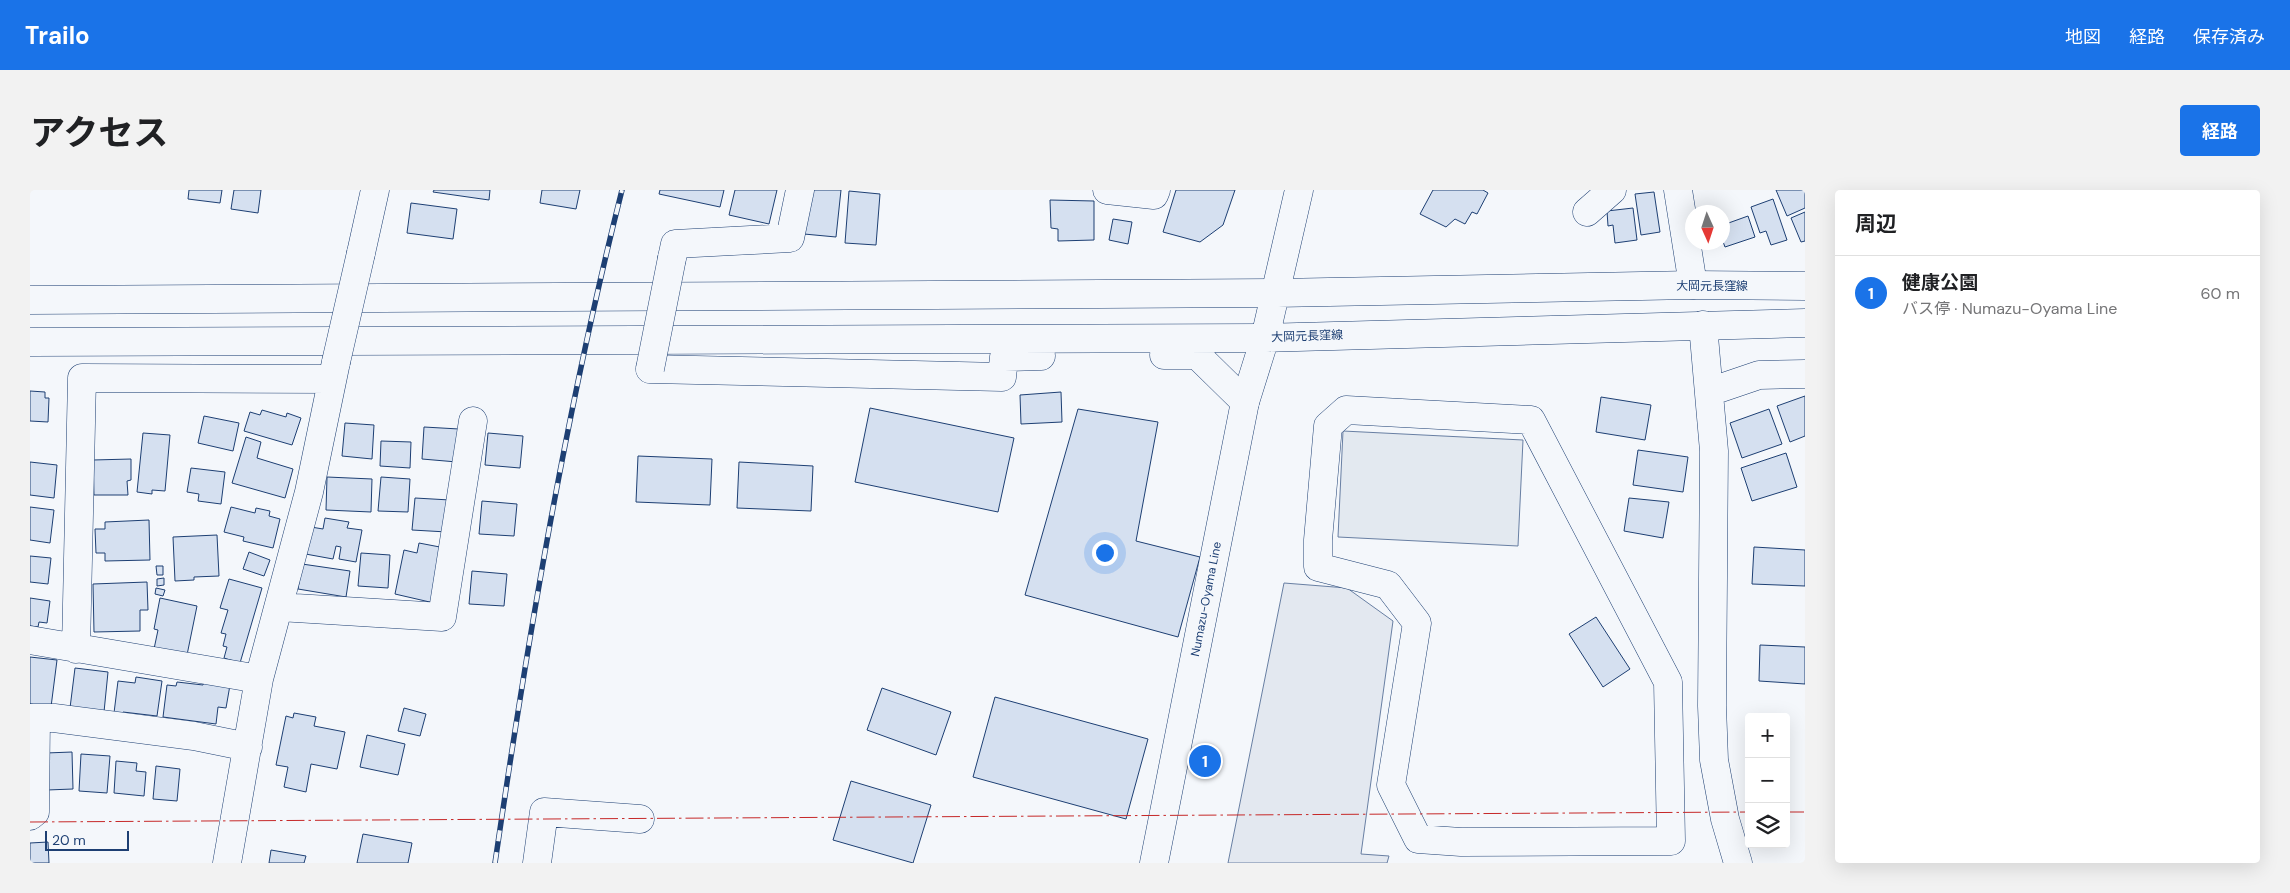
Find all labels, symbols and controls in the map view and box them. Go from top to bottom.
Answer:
text: Trailo [25,20,90,51]
text: 地図 [2065,25,2101,49]
text: 経路 [2129,25,2165,49]
text: 保存済み [2193,25,2265,49]
button: 経路 [2180,105,2260,156]
text: アクセス [30,110,168,156]
north arrow [1685,205,1730,250]
text: 周辺 [1855,210,1897,238]
text: 健康公園 [1902,270,1978,295]
street label: 大岡元長窪線 [1676,278,1748,294]
text: 1 [1868,283,1874,304]
text: 60 m [2200,283,2240,304]
text: バス停 · Numazu-Oyama Line [1902,298,2117,319]
street label: 大岡元長窪線 [1271,327,1343,345]
your location [1092,540,1118,566]
street label: Numazu-Oyama Line [1187,540,1225,658]
map controls [1745,713,1790,848]
button: + [1745,713,1790,758]
pin: 1 [1189,742,1221,780]
button: − [1745,758,1790,803]
button: layers [1745,803,1790,848]
scale bar [45,828,129,851]
text: 20 m [52,831,86,849]

